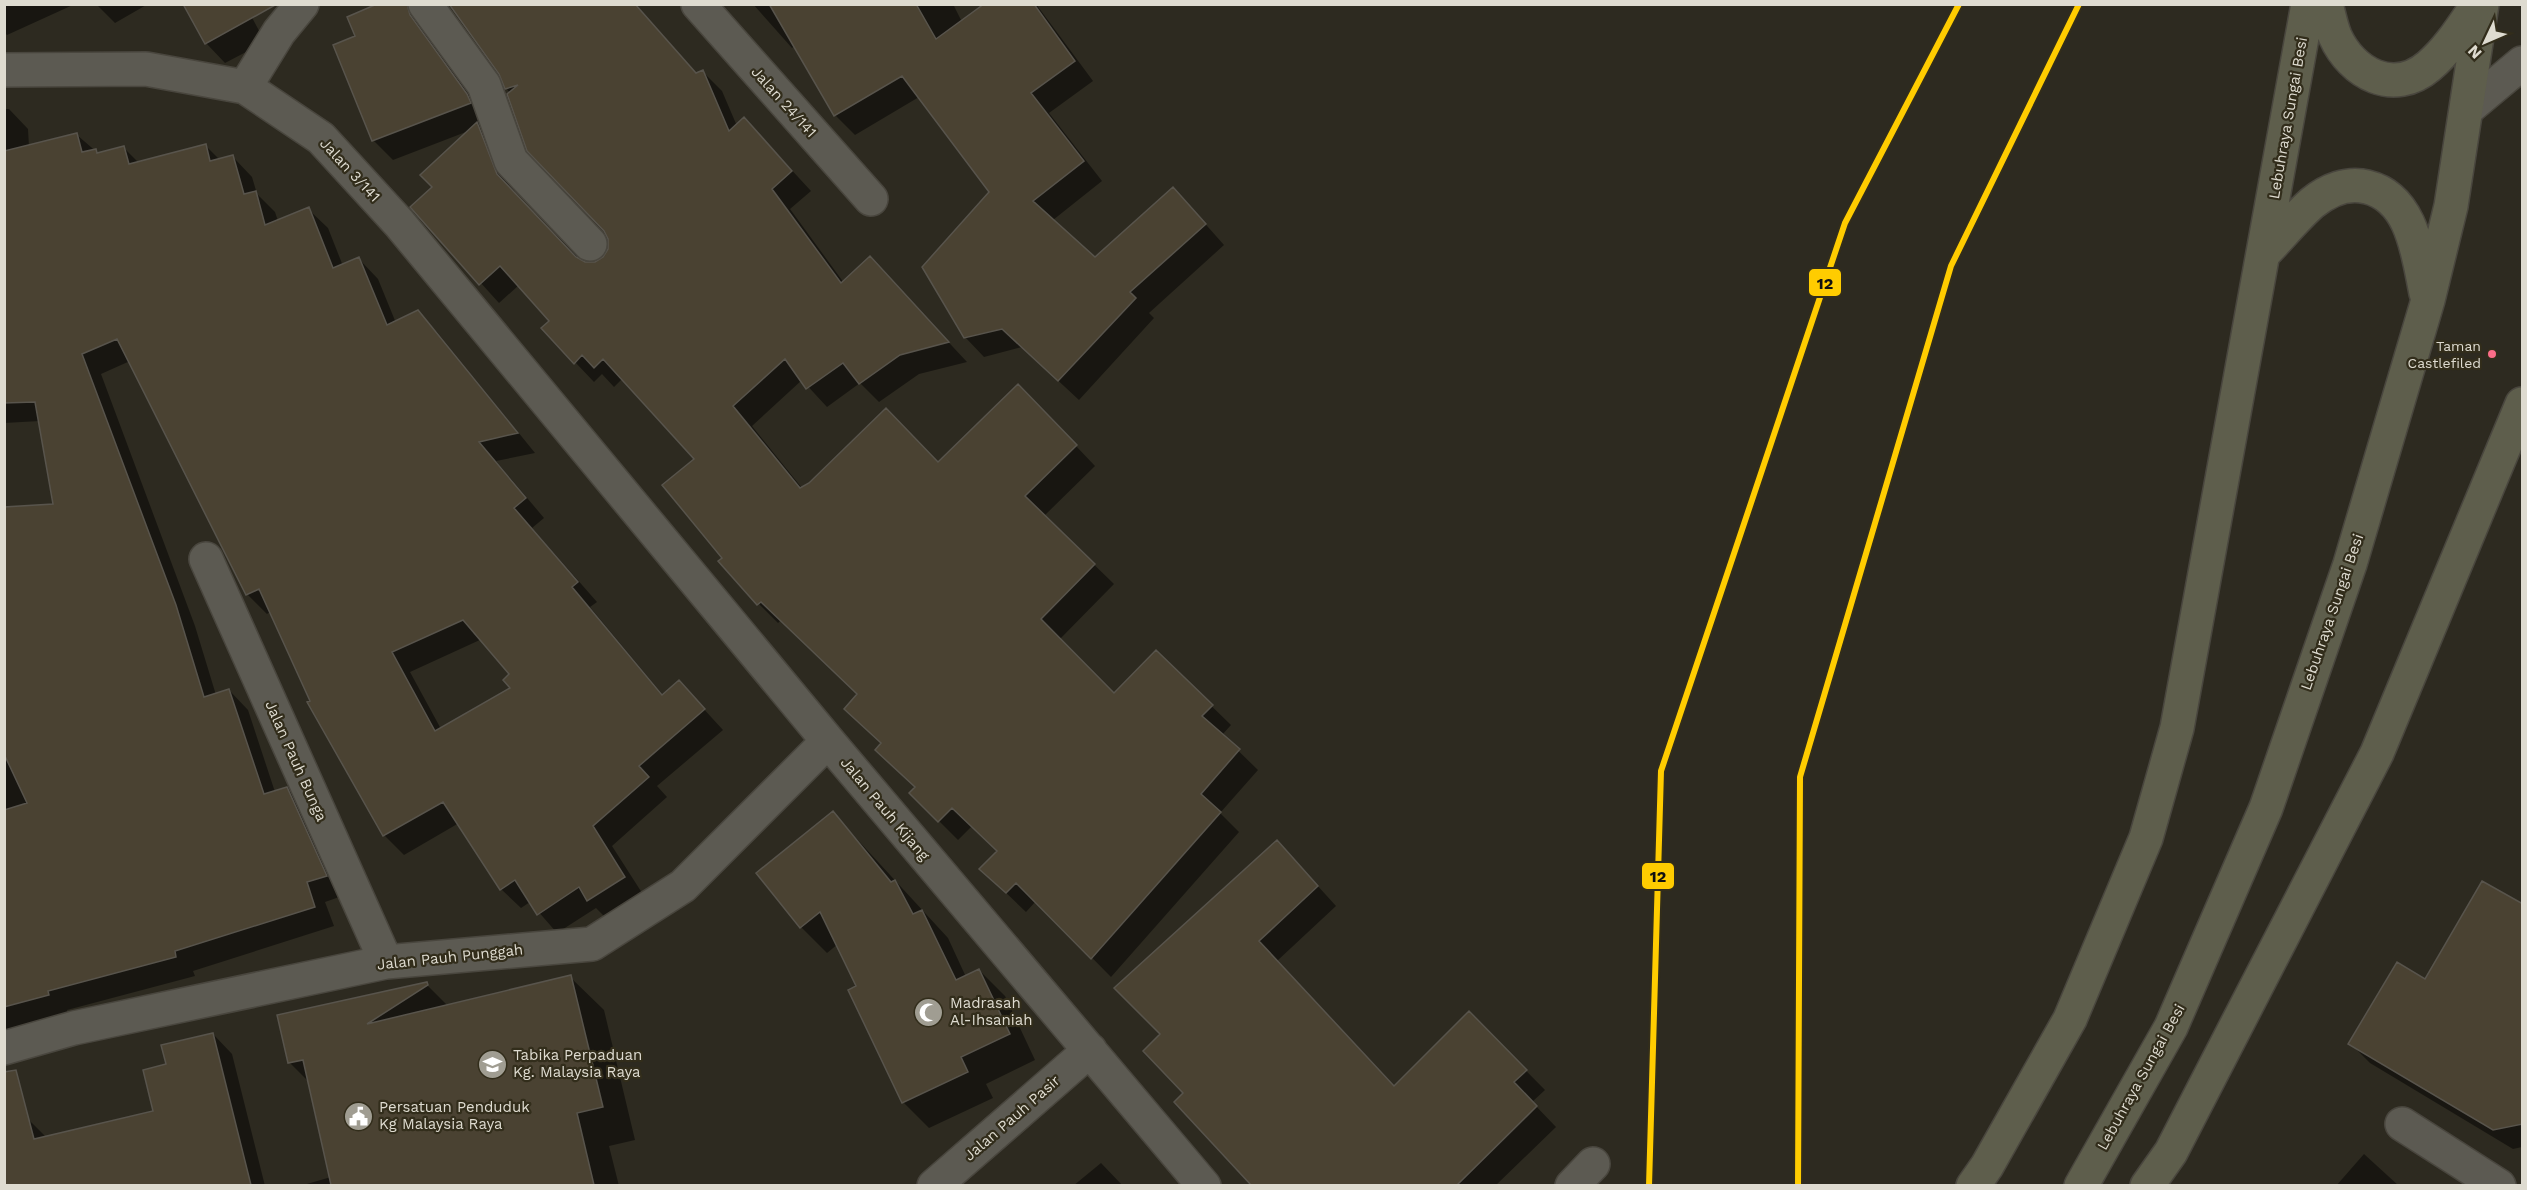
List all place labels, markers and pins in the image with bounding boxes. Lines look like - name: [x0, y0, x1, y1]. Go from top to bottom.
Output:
- place label: Taman Castlefiled: [2408, 338, 2481, 371]
- marker: Taman Castlefiled: [2486, 348, 2498, 360]
- place label: Madrasah Al-Ihsaniah: [950, 994, 1033, 1029]
- mosque icon: Madrasah Al-Ihsaniah: [913, 996, 945, 1028]
- place label: Tabika Perpaduan Kg. Malaysia Raya: [513, 1046, 642, 1081]
- school or university icon: Tabika Perpaduan Kg. Malaysia Raya: [476, 1048, 508, 1080]
- place label: Persatuan Penduduk Kg Malaysia Raya: [379, 1098, 530, 1133]
- public building icon: Persatuan Penduduk Kg Malaysia Raya: [342, 1100, 374, 1132]

